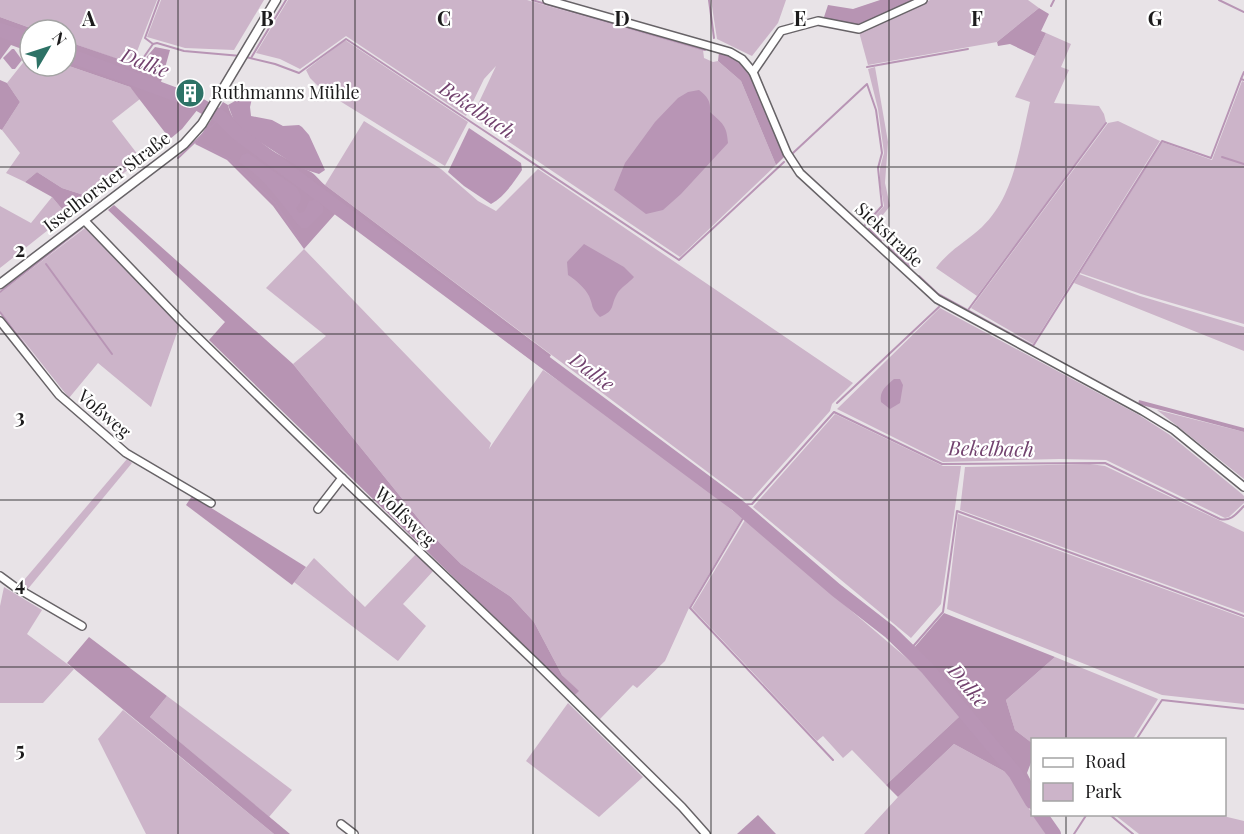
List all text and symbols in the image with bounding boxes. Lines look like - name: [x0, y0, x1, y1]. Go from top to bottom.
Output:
- text: A: [81, 4, 96, 31]
- text: B: [260, 4, 274, 31]
- text: C: [437, 4, 451, 31]
- text: D: [614, 4, 630, 31]
- text: E: [794, 4, 806, 31]
- text: F: [971, 4, 983, 31]
- text: G: [1148, 4, 1163, 31]
- north arrow: [18, 18, 78, 78]
- text: N: [48, 27, 72, 50]
- water label: Dalke: [117, 40, 174, 83]
- water label: Bekelbach: [434, 73, 521, 144]
- building icon: Ruthmanns Mühle: [174, 77, 206, 109]
- place label: Ruthmanns Mühle: [211, 80, 360, 104]
- street label: Isselhorster Straße: [38, 126, 175, 237]
- street label: Siekstraße: [850, 197, 929, 272]
- text: 2: [15, 235, 25, 262]
- water label: Dalke: [564, 345, 621, 397]
- street label: Voßweg: [72, 383, 137, 443]
- text: 3: [15, 402, 25, 429]
- water label: Bekelbach: [947, 433, 1034, 462]
- street label: Wolfsweg: [369, 480, 442, 552]
- text: 4: [15, 569, 25, 596]
- water label: Dalke: [942, 657, 996, 713]
- text: 5: [15, 735, 25, 762]
- legend: [1031, 738, 1226, 816]
- text: Road: [1085, 749, 1126, 773]
- text: Park: [1085, 779, 1122, 803]

